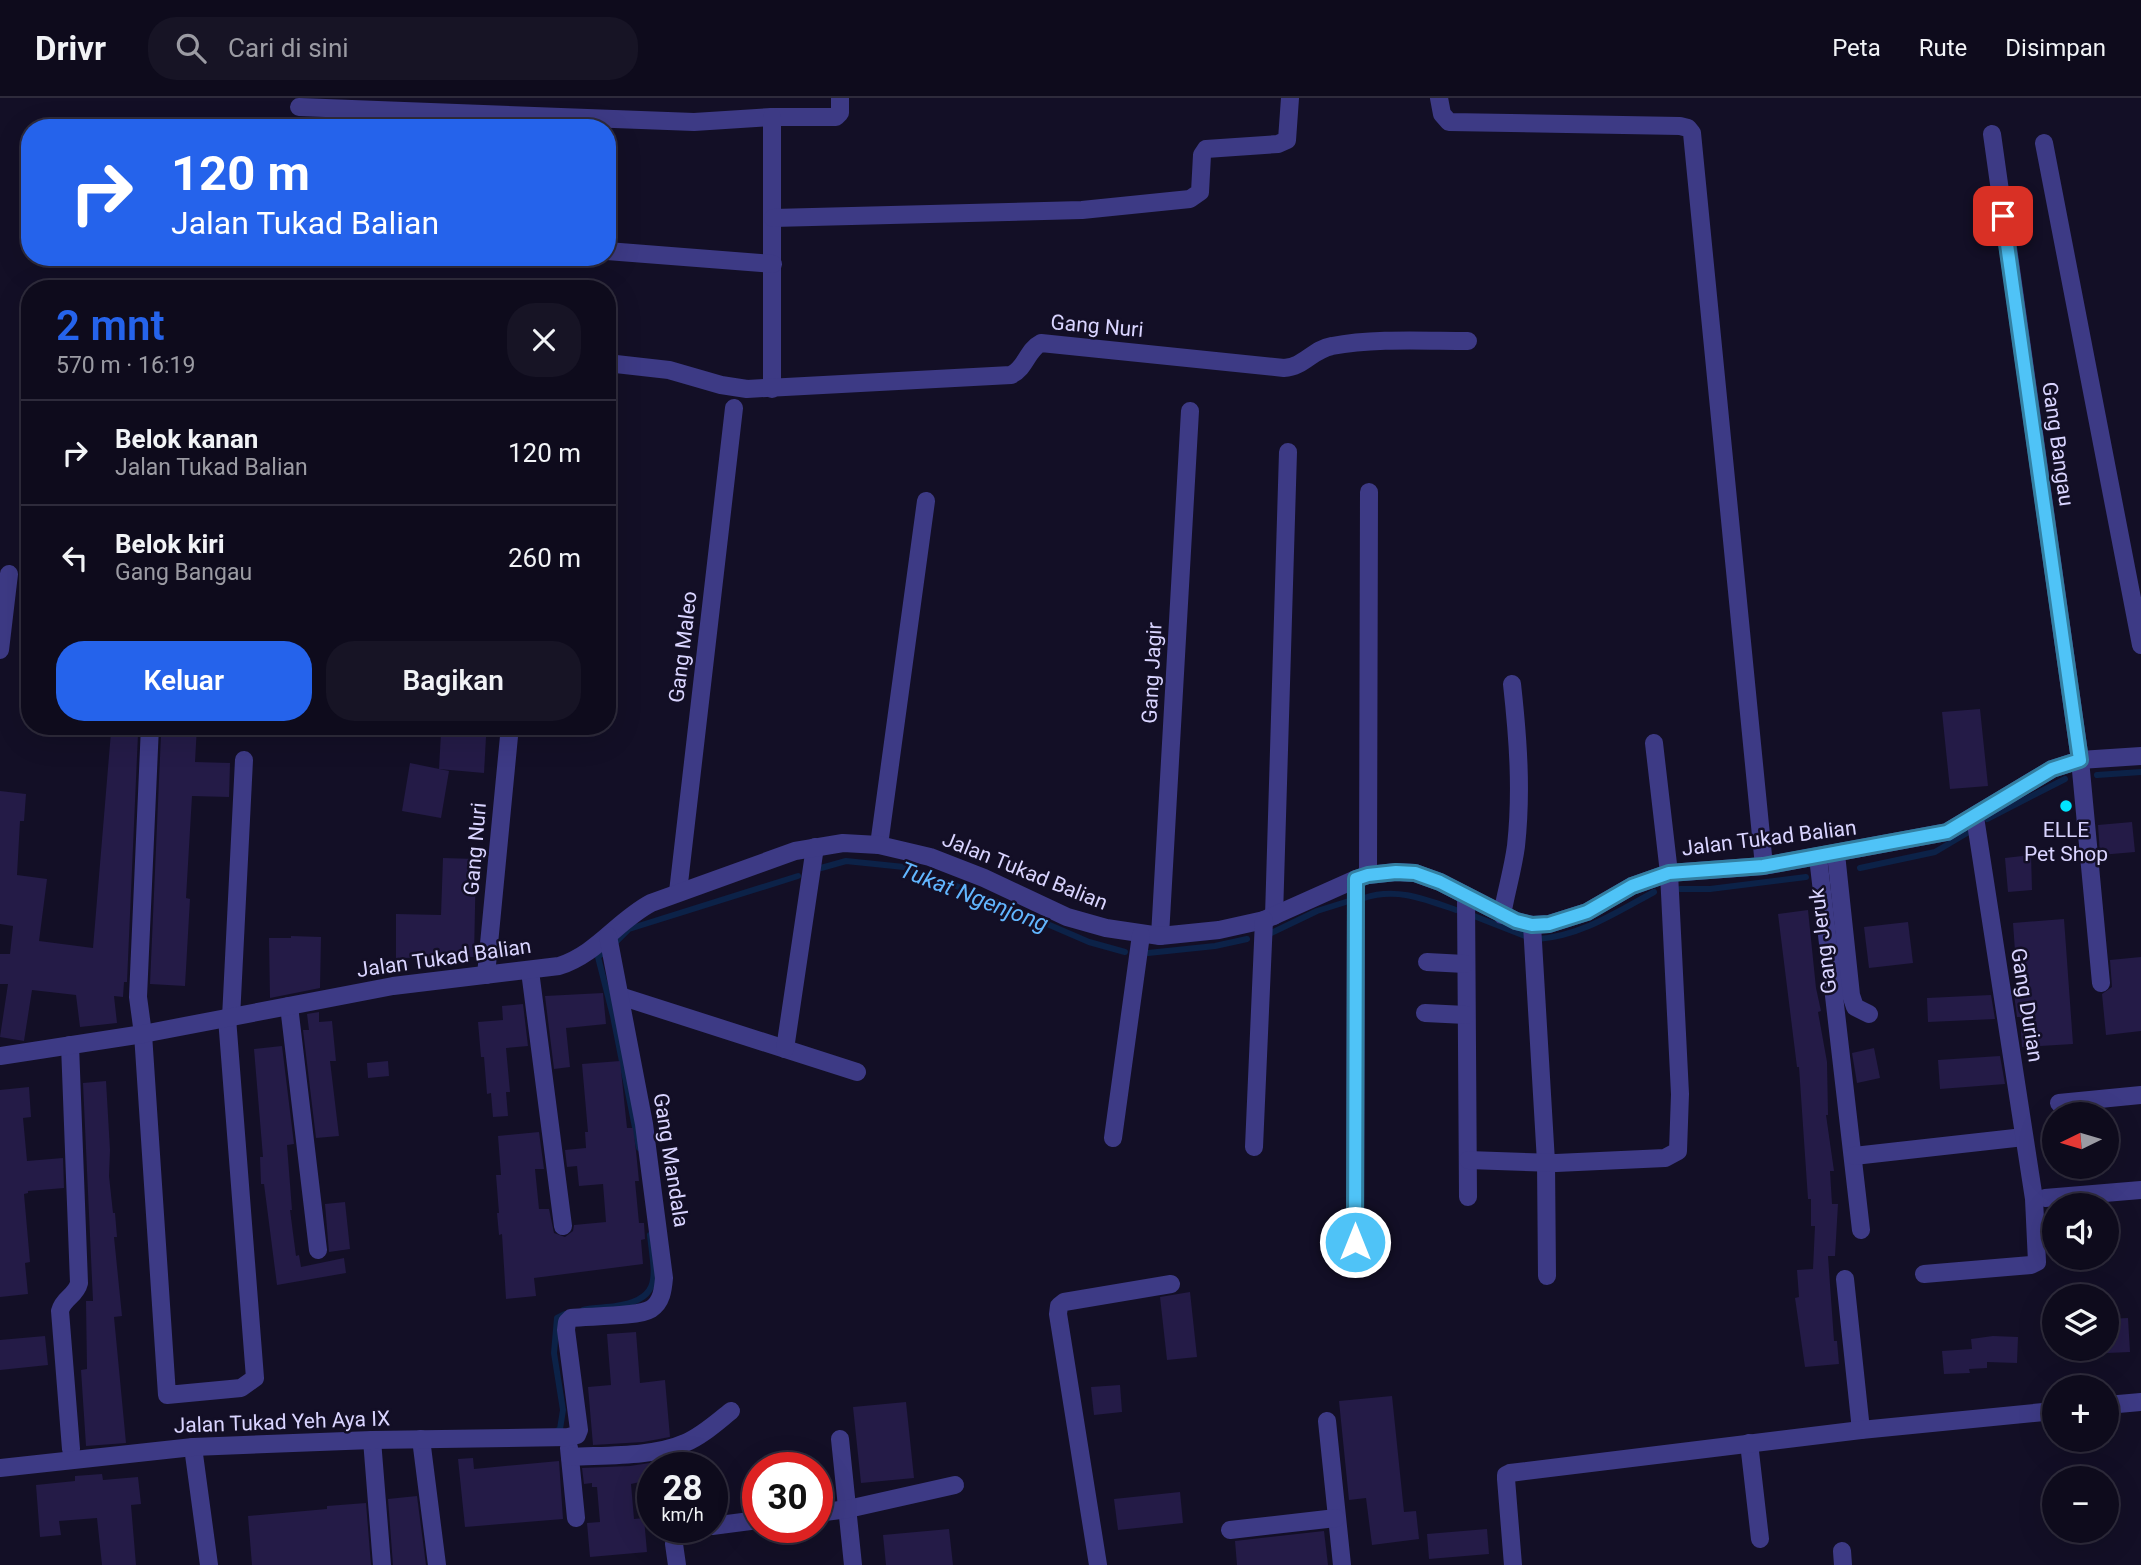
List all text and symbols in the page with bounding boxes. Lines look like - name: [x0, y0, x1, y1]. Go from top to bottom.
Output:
- search box: [148, 17, 638, 80]
- text: Drivr: [35, 29, 106, 68]
- icon: search: [172, 29, 210, 67]
- text: Cari di sini: [228, 33, 349, 63]
- text: Peta: [1832, 34, 1881, 62]
- text: Rute: [1919, 34, 1967, 62]
- text: Disimpan: [2005, 34, 2106, 62]
- text: 120 m: [171, 145, 310, 202]
- icon: right: [56, 147, 147, 238]
- pin: [1973, 186, 2033, 246]
- icon: arrive: [1984, 197, 2022, 235]
- text: Jalan Tukad Balian: [171, 204, 439, 242]
- text: 2 mnt: [56, 301, 165, 350]
- button: close: [507, 303, 581, 377]
- street label: Gang Nuri: [1050, 310, 1144, 342]
- text: 570 m · 16:19: [56, 352, 195, 379]
- street label: Gang Bangau: [2037, 380, 2079, 508]
- text: Belok kanan: [115, 424, 258, 454]
- icon: right: [56, 434, 94, 472]
- text: 120 m: [508, 438, 581, 468]
- text: Jalan Tukad Balian: [115, 454, 308, 481]
- text: Belok kiri: [115, 529, 225, 559]
- icon: left: [56, 539, 94, 577]
- text: 260 m: [508, 543, 581, 573]
- text: Gang Bangau: [115, 559, 252, 586]
- street label: Gang Maleo: [664, 590, 702, 704]
- street label: Gang Jagir: [1137, 622, 1167, 724]
- button: Keluar: [56, 641, 312, 721]
- button: Bagikan: [326, 641, 581, 721]
- marker: ELLE Pet Shop: [2058, 798, 2074, 814]
- street label: Gang Nuri: [459, 802, 491, 896]
- street label: Jalan Tukad Balian: [1680, 815, 1858, 861]
- place label: ELLE Pet Shop: [2024, 818, 2108, 866]
- street label: Jalan Tukad Balian: [939, 827, 1111, 915]
- water label: Tukat Ngenjong: [896, 856, 1052, 938]
- street label: Gang Jeruk: [1805, 886, 1841, 995]
- street label: Jalan Tukad Balian: [355, 934, 533, 982]
- street label: Gang Durian: [2006, 946, 2048, 1064]
- street label: Gang Mandala: [649, 1091, 693, 1229]
- north arrow: [2042, 1102, 2119, 1180]
- map controls: [2042, 1102, 2119, 1543]
- button: sound: [2042, 1193, 2119, 1270]
- position arrow: [1318, 1205, 1392, 1279]
- button: layers: [2042, 1284, 2119, 1361]
- button: +: [2042, 1375, 2119, 1452]
- street label: Jalan Tukad Yeh Aya IX: [173, 1406, 391, 1438]
- speed limit sign: 30: [742, 1452, 833, 1543]
- button: −: [2042, 1466, 2119, 1543]
- text: 28: [662, 1468, 703, 1509]
- text: km/h: [661, 1504, 704, 1525]

